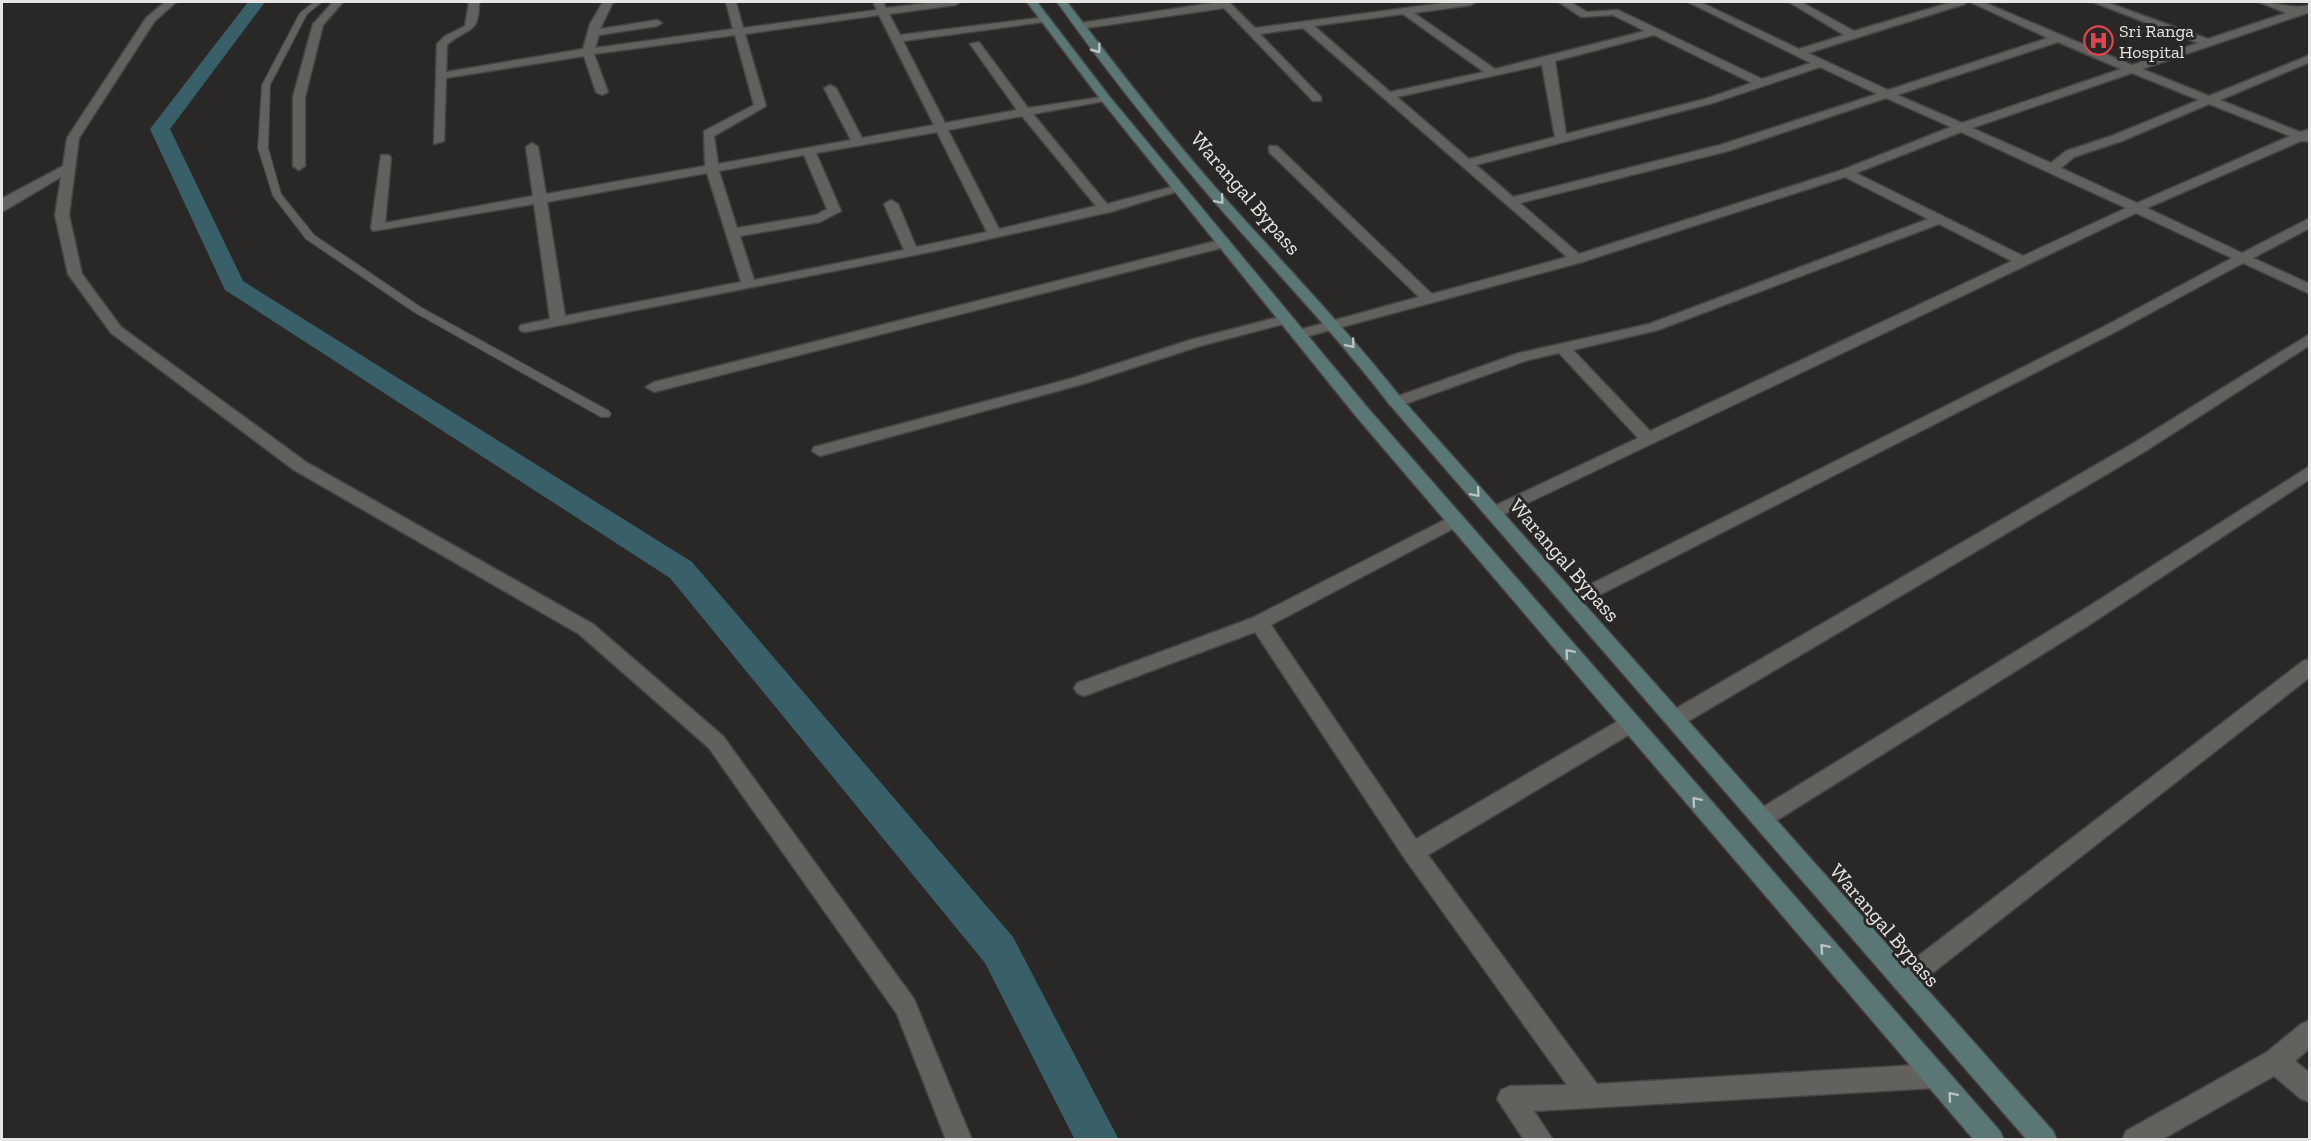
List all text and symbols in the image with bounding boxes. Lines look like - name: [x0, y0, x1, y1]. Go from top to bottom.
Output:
- place label: Sri Ranga Hospital: [2119, 20, 2194, 63]
- hospital icon: Sri Ranga Hospital: [2082, 25, 2114, 57]
- one-way arrow: [1089, 42, 1100, 53]
- street label: Warangal Bypass: [1186, 126, 1306, 260]
- one-way arrow: [1213, 193, 1224, 204]
- one-way arrow: [1343, 337, 1354, 348]
- one-way arrow: [1469, 487, 1480, 497]
- street label: Warangal Bypass: [1505, 493, 1625, 627]
- one-way arrow: [1565, 649, 1576, 660]
- one-way arrow: [1692, 797, 1703, 808]
- street label: Warangal Bypass: [1825, 858, 1945, 992]
- one-way arrow: [1820, 944, 1831, 955]
- one-way arrow: [1948, 1092, 1959, 1102]

